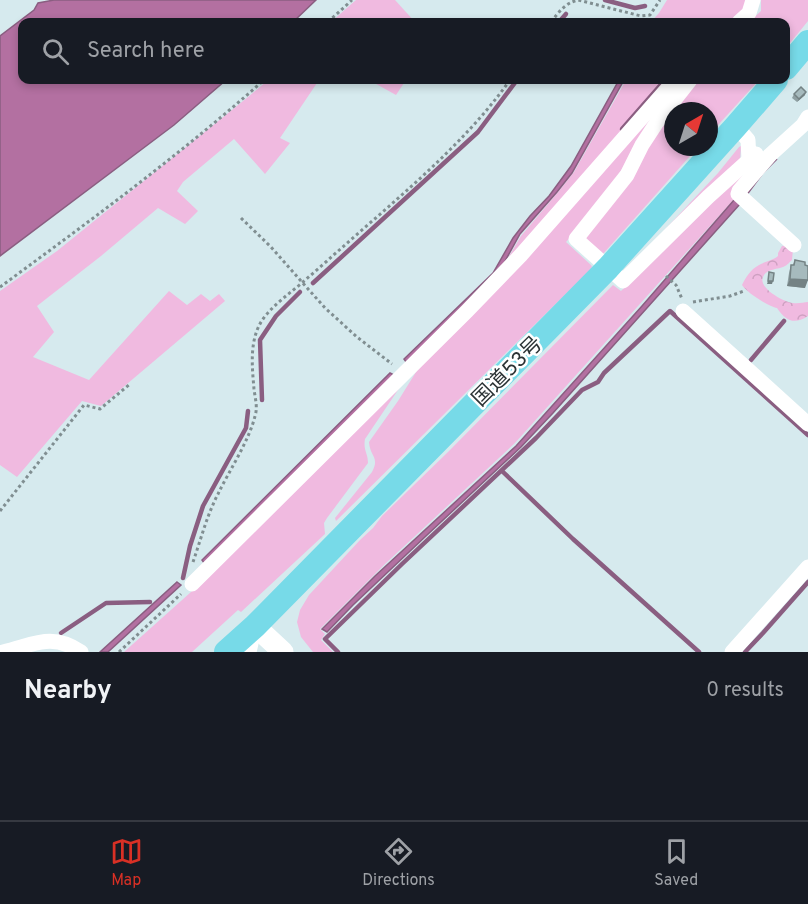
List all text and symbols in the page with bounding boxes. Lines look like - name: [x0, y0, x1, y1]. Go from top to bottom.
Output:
- search box: [18, 18, 790, 84]
- icon: search: [39, 35, 72, 68]
- text: Search here: [87, 38, 205, 65]
- north arrow: [664, 102, 718, 156]
- street label: 国道53号: [467, 331, 549, 413]
- text: Nearby: [24, 675, 112, 708]
- text: 0 results: [706, 678, 784, 704]
- tab: Map: [110, 835, 143, 891]
- tab: Directions: [362, 835, 435, 891]
- tab: Saved: [654, 835, 698, 891]

